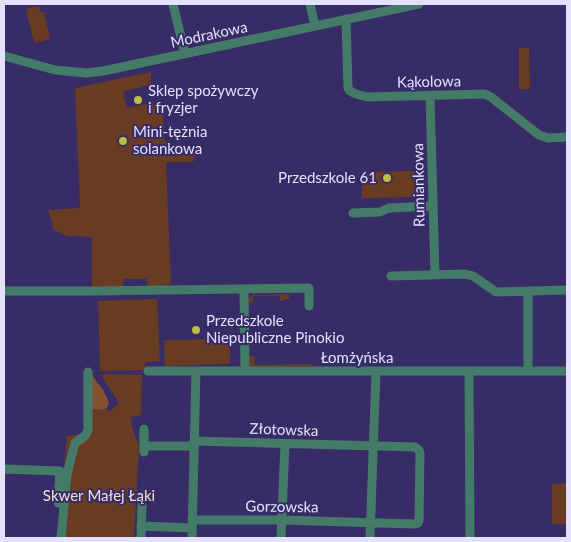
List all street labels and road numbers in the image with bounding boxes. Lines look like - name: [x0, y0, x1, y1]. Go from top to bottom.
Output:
- street label: Modrakowa: [169, 18, 249, 52]
- street label: Kąkolowa: [397, 72, 461, 92]
- street label: Rumiankowa: [409, 143, 429, 227]
- street label: Łomżyńska: [321, 349, 393, 367]
- street label: Złotowska: [249, 420, 319, 440]
- street label: Gorzowska: [245, 497, 319, 517]

